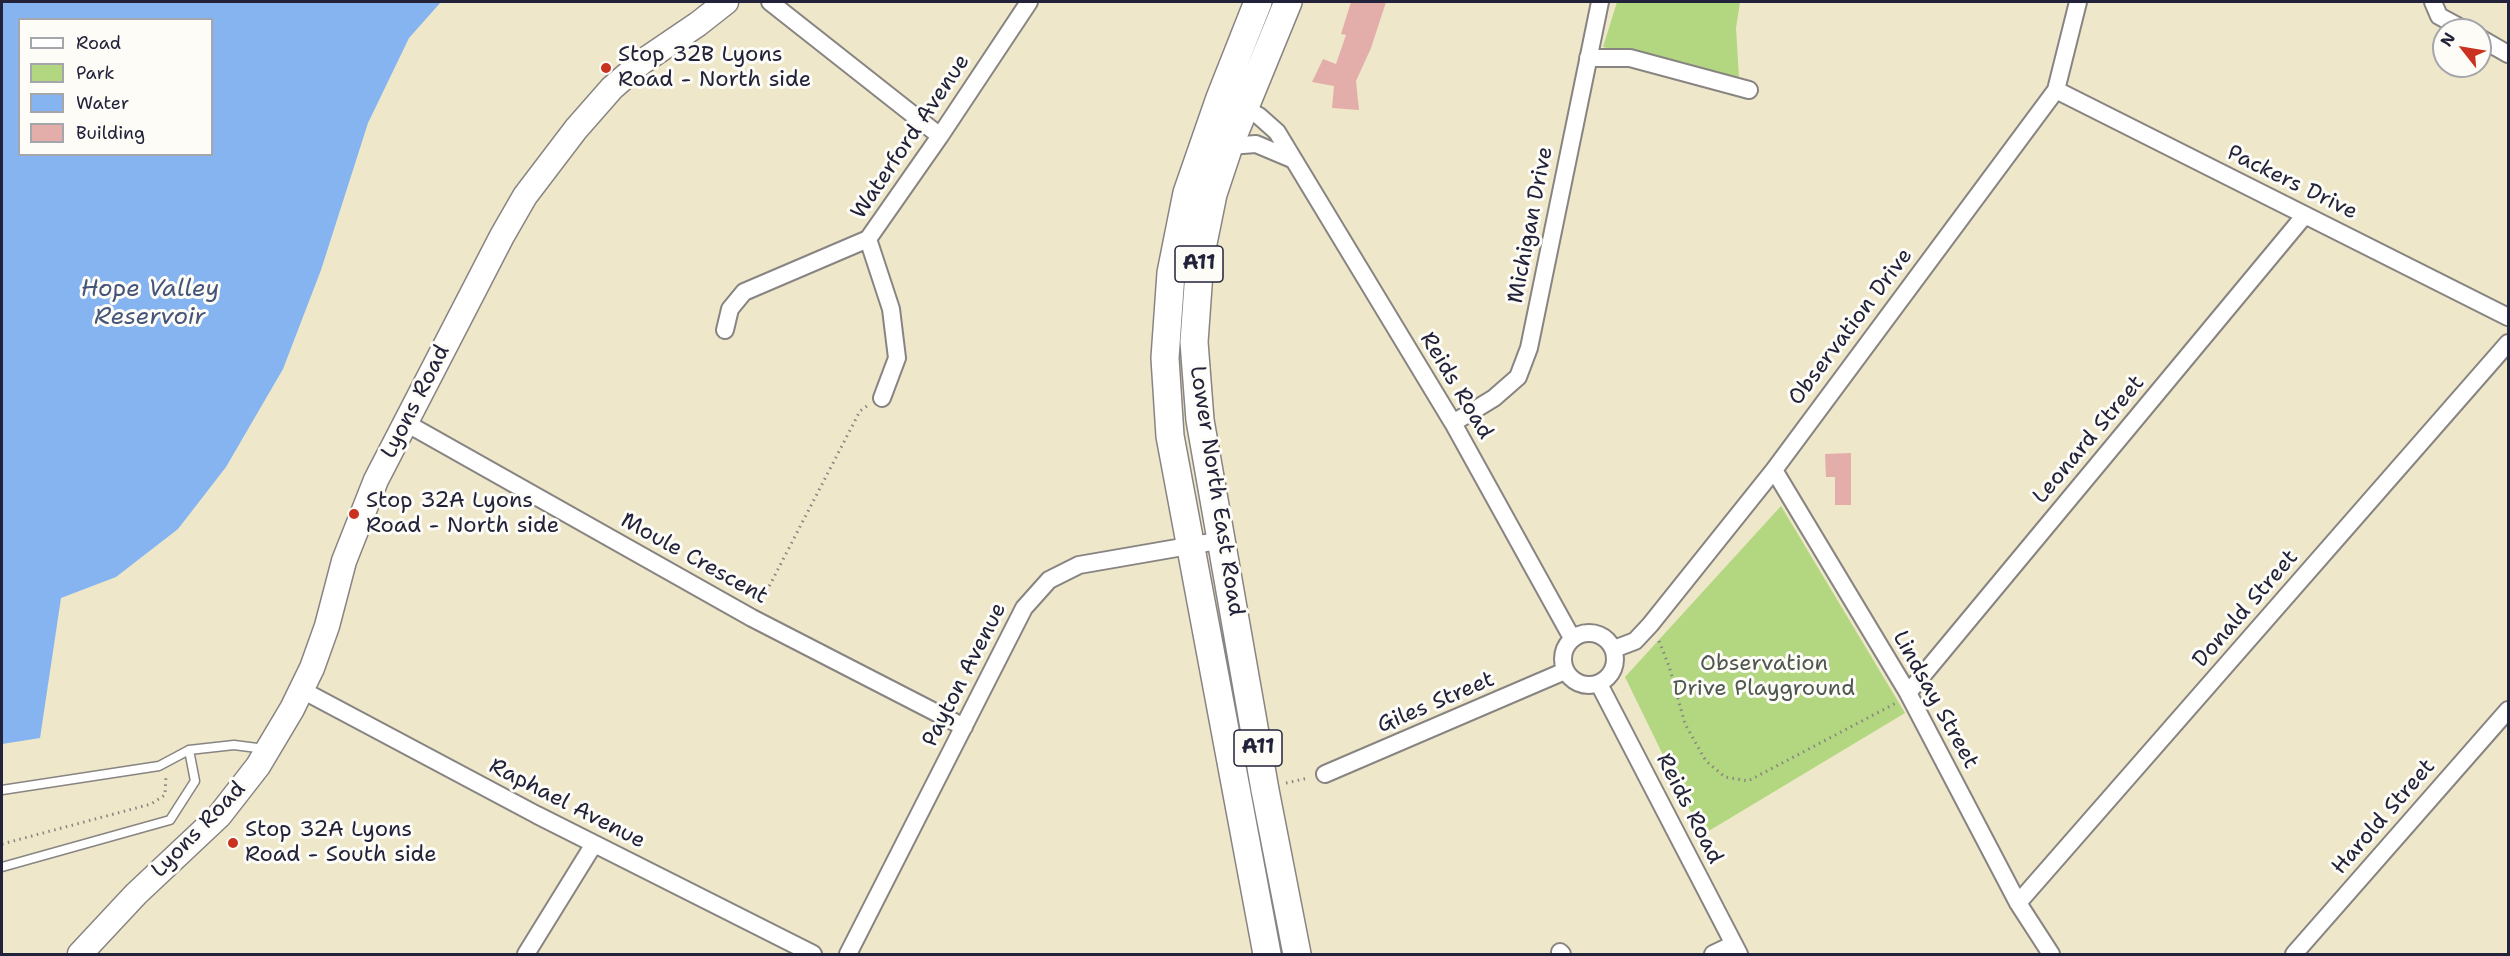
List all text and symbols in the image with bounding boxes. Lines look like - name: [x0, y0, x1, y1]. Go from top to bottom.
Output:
- legend: [18, 18, 213, 156]
- north arrow: [2432, 18, 2492, 78]
- text: N: [2436, 29, 2460, 50]
- text: Road: [76, 31, 121, 55]
- place label: Stop 32B Lyons Road - North side: [618, 42, 811, 94]
- street label: Waterford Avenue: [846, 49, 976, 225]
- text: Park: [76, 61, 115, 85]
- marker: Stop 32B Lyons Road - North side: [599, 61, 613, 75]
- text: Water: [76, 91, 129, 115]
- text: Building: [76, 121, 145, 145]
- street label: Packers Drive: [2223, 140, 2361, 226]
- street label: Michigan Drive: [1503, 144, 1559, 306]
- street label: Observation Drive: [1783, 243, 1919, 411]
- road number: A11: [1175, 246, 1223, 282]
- water label: Hope Valley Reservoir: [81, 276, 219, 332]
- street label: Reids Road: [1414, 328, 1498, 444]
- street label: Lyons Road: [376, 341, 456, 463]
- street label: Lower North East Road: [1183, 364, 1249, 618]
- street label: Leonard Street: [2028, 370, 2150, 510]
- place label: Stop 32A Lyons Road - North side: [366, 488, 559, 540]
- marker: Stop 32A Lyons Road - North side: [347, 507, 361, 521]
- street label: Moule Crescent: [616, 508, 772, 610]
- street label: Donald Street: [2188, 545, 2304, 673]
- street label: Payton Avenue: [917, 599, 1013, 751]
- street label: Lindsay Street: [1886, 627, 1984, 773]
- park label: Observation Drive Playground: [1673, 651, 1855, 702]
- street label: Giles Street: [1374, 667, 1498, 739]
- road number: A11: [1234, 730, 1282, 766]
- street label: Reids Road: [1650, 749, 1728, 869]
- street label: Raphael Avenue: [484, 753, 650, 855]
- street label: Harold Street: [2327, 754, 2441, 880]
- street label: Lyons Road: [146, 776, 252, 884]
- place label: Stop 32A Lyons Road - South side: [245, 817, 437, 868]
- marker: Stop 32A Lyons Road - South side: [226, 836, 240, 850]

